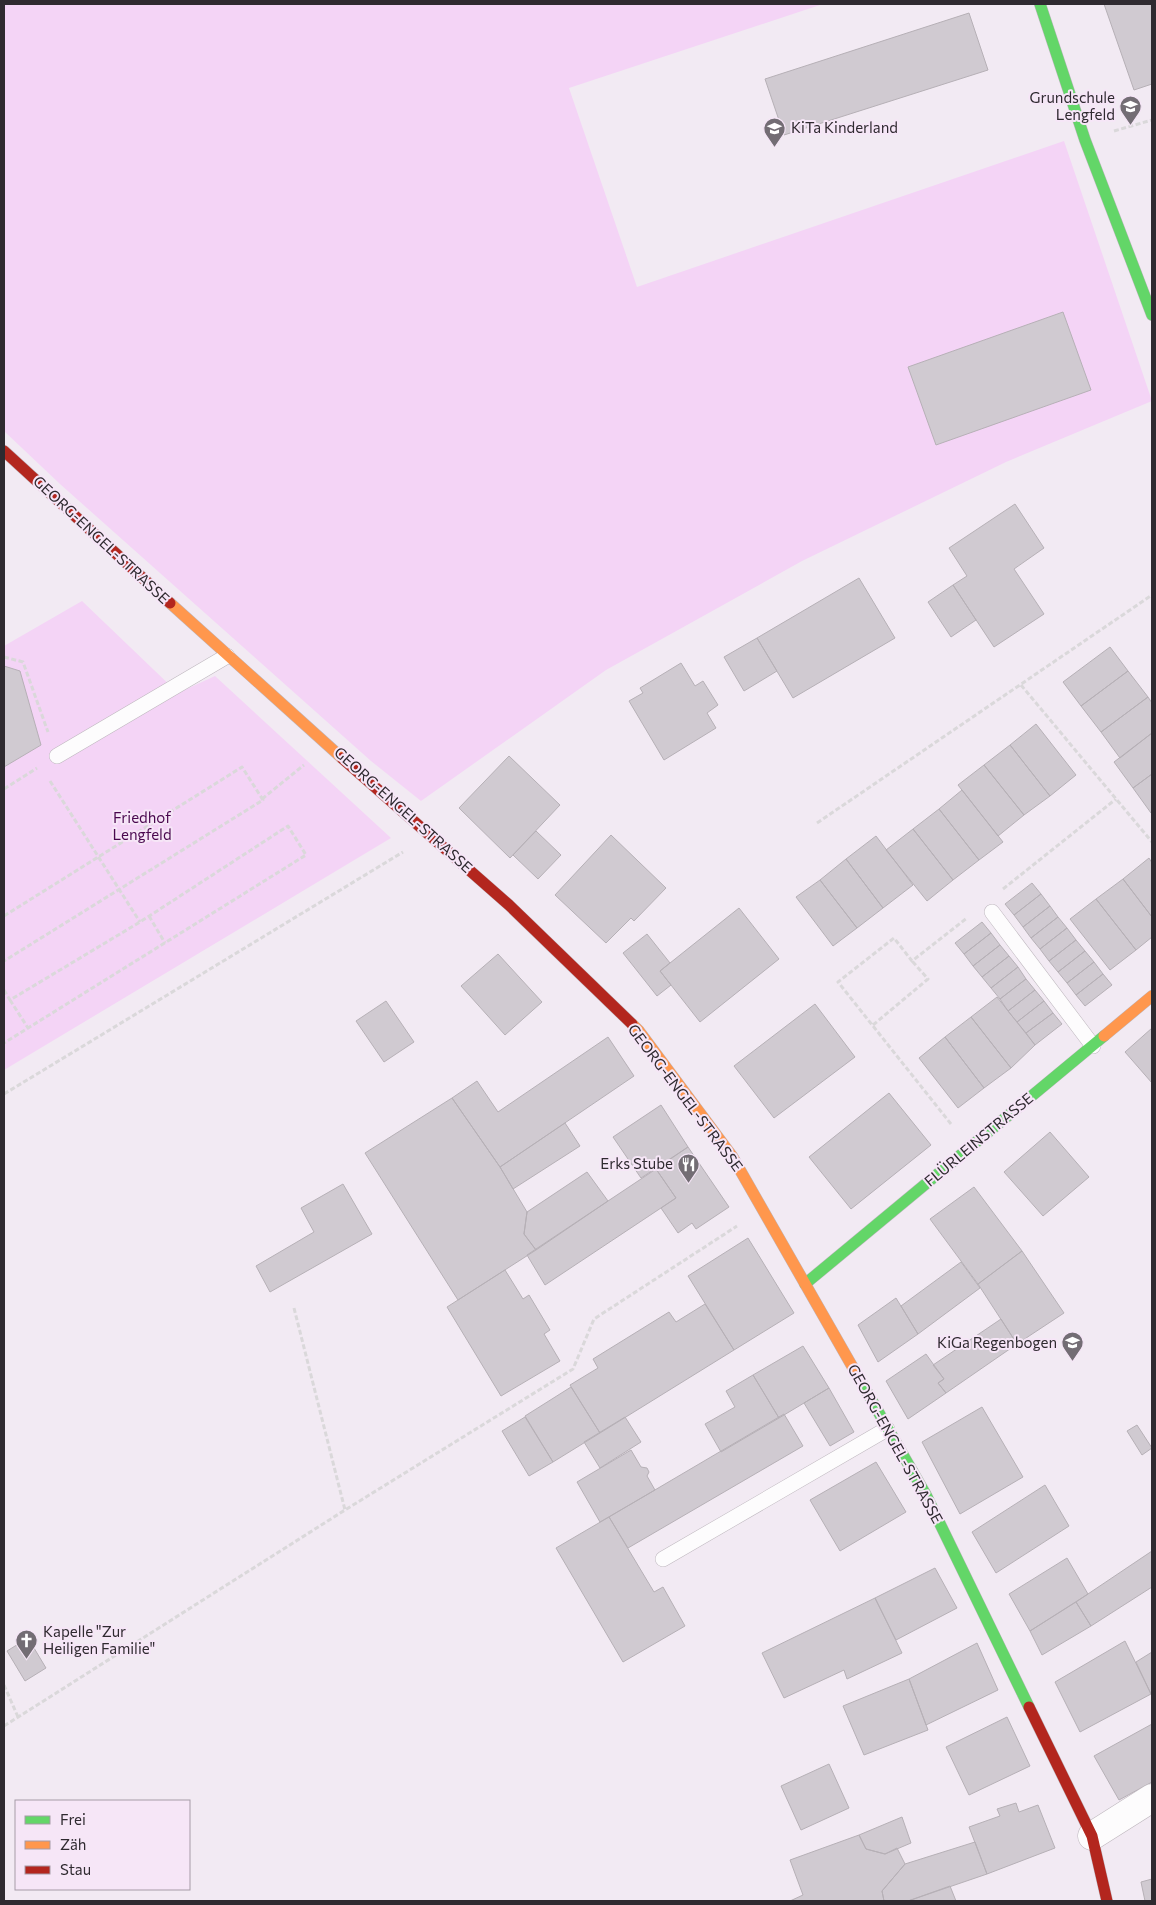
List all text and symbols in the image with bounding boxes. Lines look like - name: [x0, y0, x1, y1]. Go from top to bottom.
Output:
- place label: Grundschule Lengfeld: [1029, 88, 1115, 123]
- school or university icon: Grundschule Lengfeld: [1119, 95, 1143, 126]
- school or university icon: KiTa Kinderland: [763, 116, 787, 147]
- place label: KiTa Kinderland: [791, 118, 898, 136]
- street label: GEORG-ENGEL-STRASSE: [30, 471, 174, 607]
- street label: GEORG-ENGEL-STRASSE: [331, 743, 476, 876]
- park label: Friedhof Lengfeld: [112, 808, 172, 843]
- street label: GEORG-ENGEL-STRASSE: [625, 1020, 747, 1175]
- street label: FLÜRLEINSTRASSE: [920, 1089, 1036, 1190]
- restaurant icon: Erks Stube: [677, 1152, 701, 1183]
- place label: Erks Stube: [600, 1154, 673, 1172]
- school or university icon: KiGa Regenbogen: [1061, 1331, 1085, 1362]
- place label: KiGa Regenbogen: [937, 1333, 1057, 1351]
- street label: GEORG-ENGEL-STRASSE: [844, 1361, 947, 1526]
- place label: Kapelle "Zur Heiligen Familie": [43, 1622, 155, 1657]
- church icon: Kapelle "Zur Heiligen Familie": [15, 1629, 39, 1660]
- legend: [15, 1800, 190, 1890]
- text: Frei: [60, 1810, 86, 1828]
- text: Zäh: [60, 1835, 86, 1853]
- text: Stau: [60, 1860, 91, 1878]

